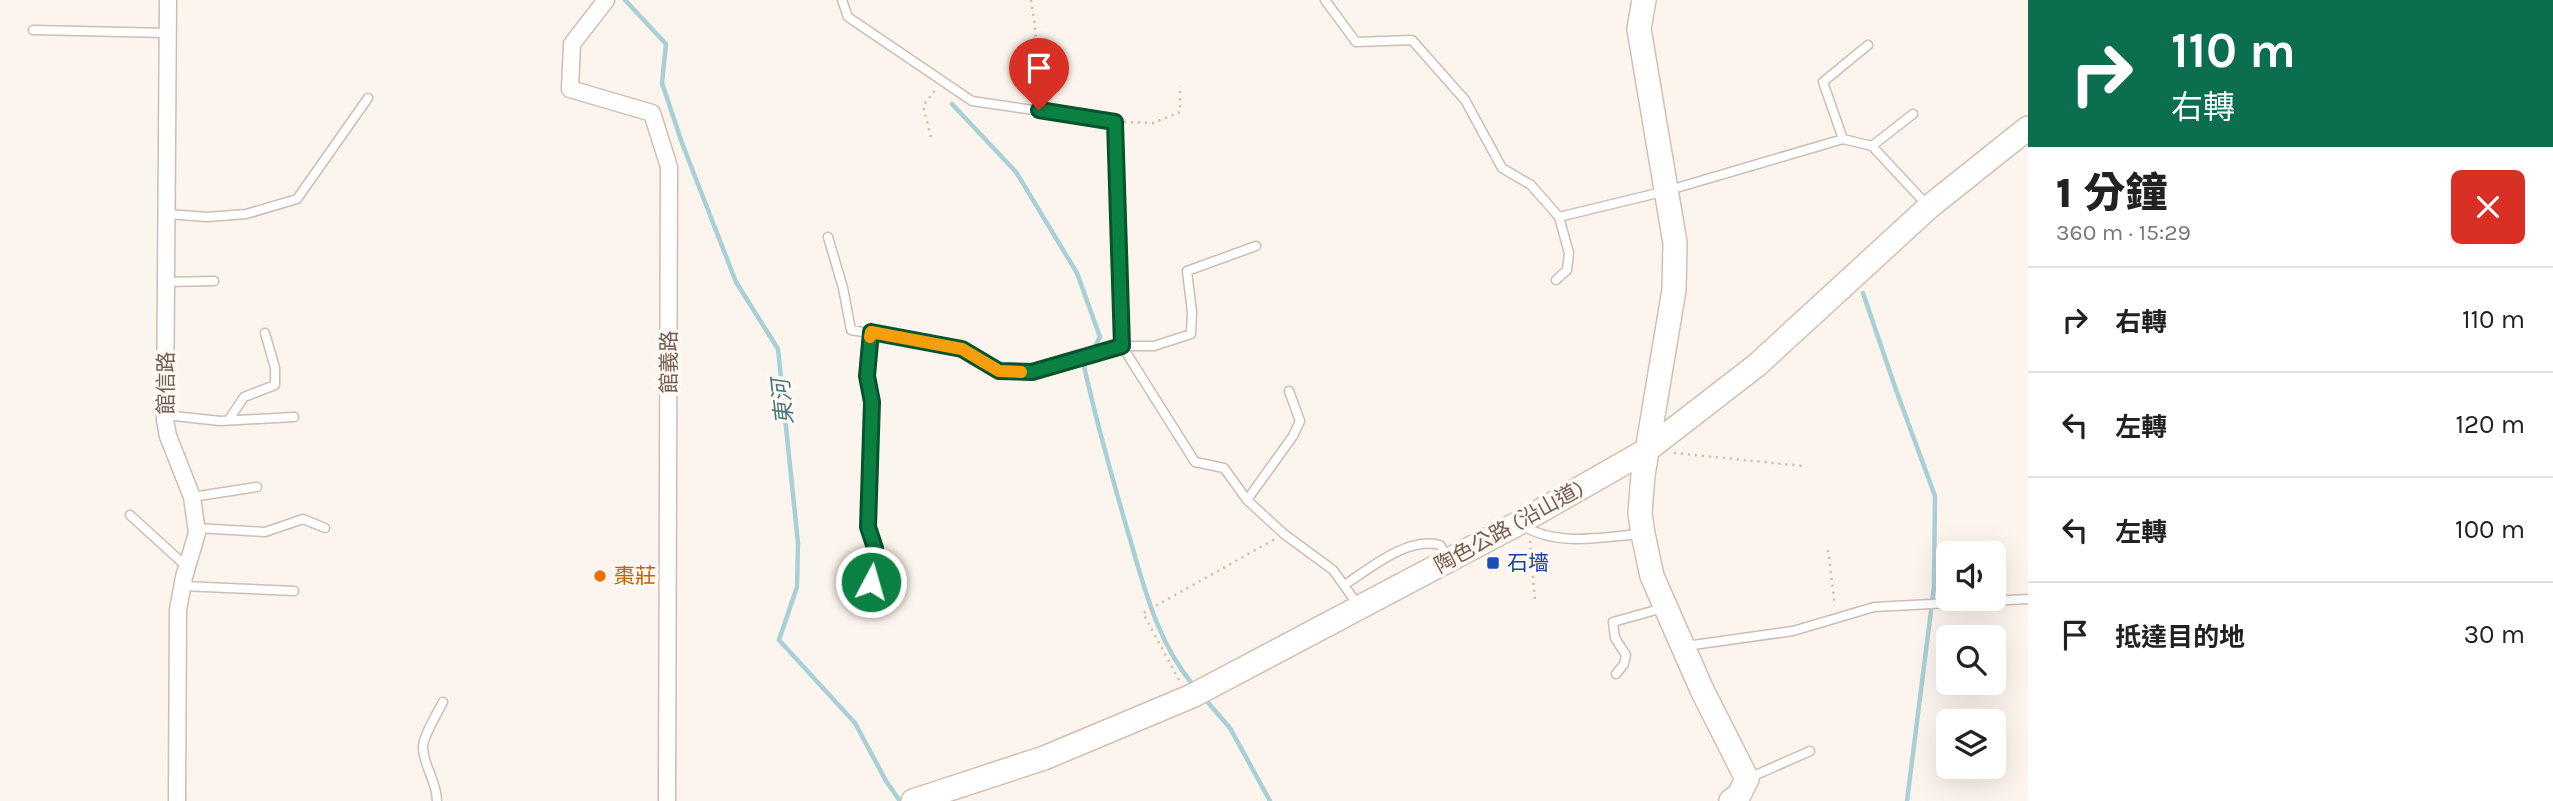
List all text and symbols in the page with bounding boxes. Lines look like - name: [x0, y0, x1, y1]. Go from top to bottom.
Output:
- text: 110 m: [2171, 22, 2296, 79]
- icon: right: [2056, 28, 2147, 119]
- pin: [1009, 38, 1069, 110]
- icon: arrive: [1020, 49, 1058, 87]
- text: 右轉: [2171, 89, 2235, 126]
- text: 1 分鐘: [2056, 168, 2167, 218]
- button: close: [2451, 170, 2525, 244]
- text: 360 m · 15:29: [2056, 219, 2191, 246]
- icon: right: [2056, 301, 2094, 339]
- text: 110 m: [2462, 304, 2525, 335]
- text: 右轉: [2115, 307, 2167, 338]
- street label: 館義路: [657, 331, 681, 394]
- street label: 館信路: [154, 352, 178, 415]
- water label: 東河: [767, 374, 799, 426]
- icon: left: [2056, 406, 2094, 444]
- text: 120 m: [2455, 409, 2525, 440]
- text: 左轉: [2115, 412, 2167, 443]
- street label: 陶色公路 (沿山道): [1430, 476, 1588, 578]
- icon: left: [2056, 511, 2094, 549]
- text: 100 m: [2455, 514, 2525, 545]
- text: 左轉: [2115, 517, 2167, 548]
- map controls: [1936, 541, 2006, 779]
- button: sound: [1936, 541, 2006, 611]
- position arrow: [834, 545, 908, 619]
- place label: 石墻: [1507, 551, 1549, 575]
- marker: 石墻: [1485, 555, 1501, 571]
- place label: 棗莊: [614, 564, 656, 588]
- marker: 棗莊: [592, 568, 608, 584]
- icon: arrive: [2056, 616, 2094, 654]
- text: 30 m: [2464, 619, 2525, 650]
- text: 抵達目的地: [2115, 622, 2245, 653]
- button: search: [1936, 625, 2006, 695]
- button: layers: [1936, 709, 2006, 779]

